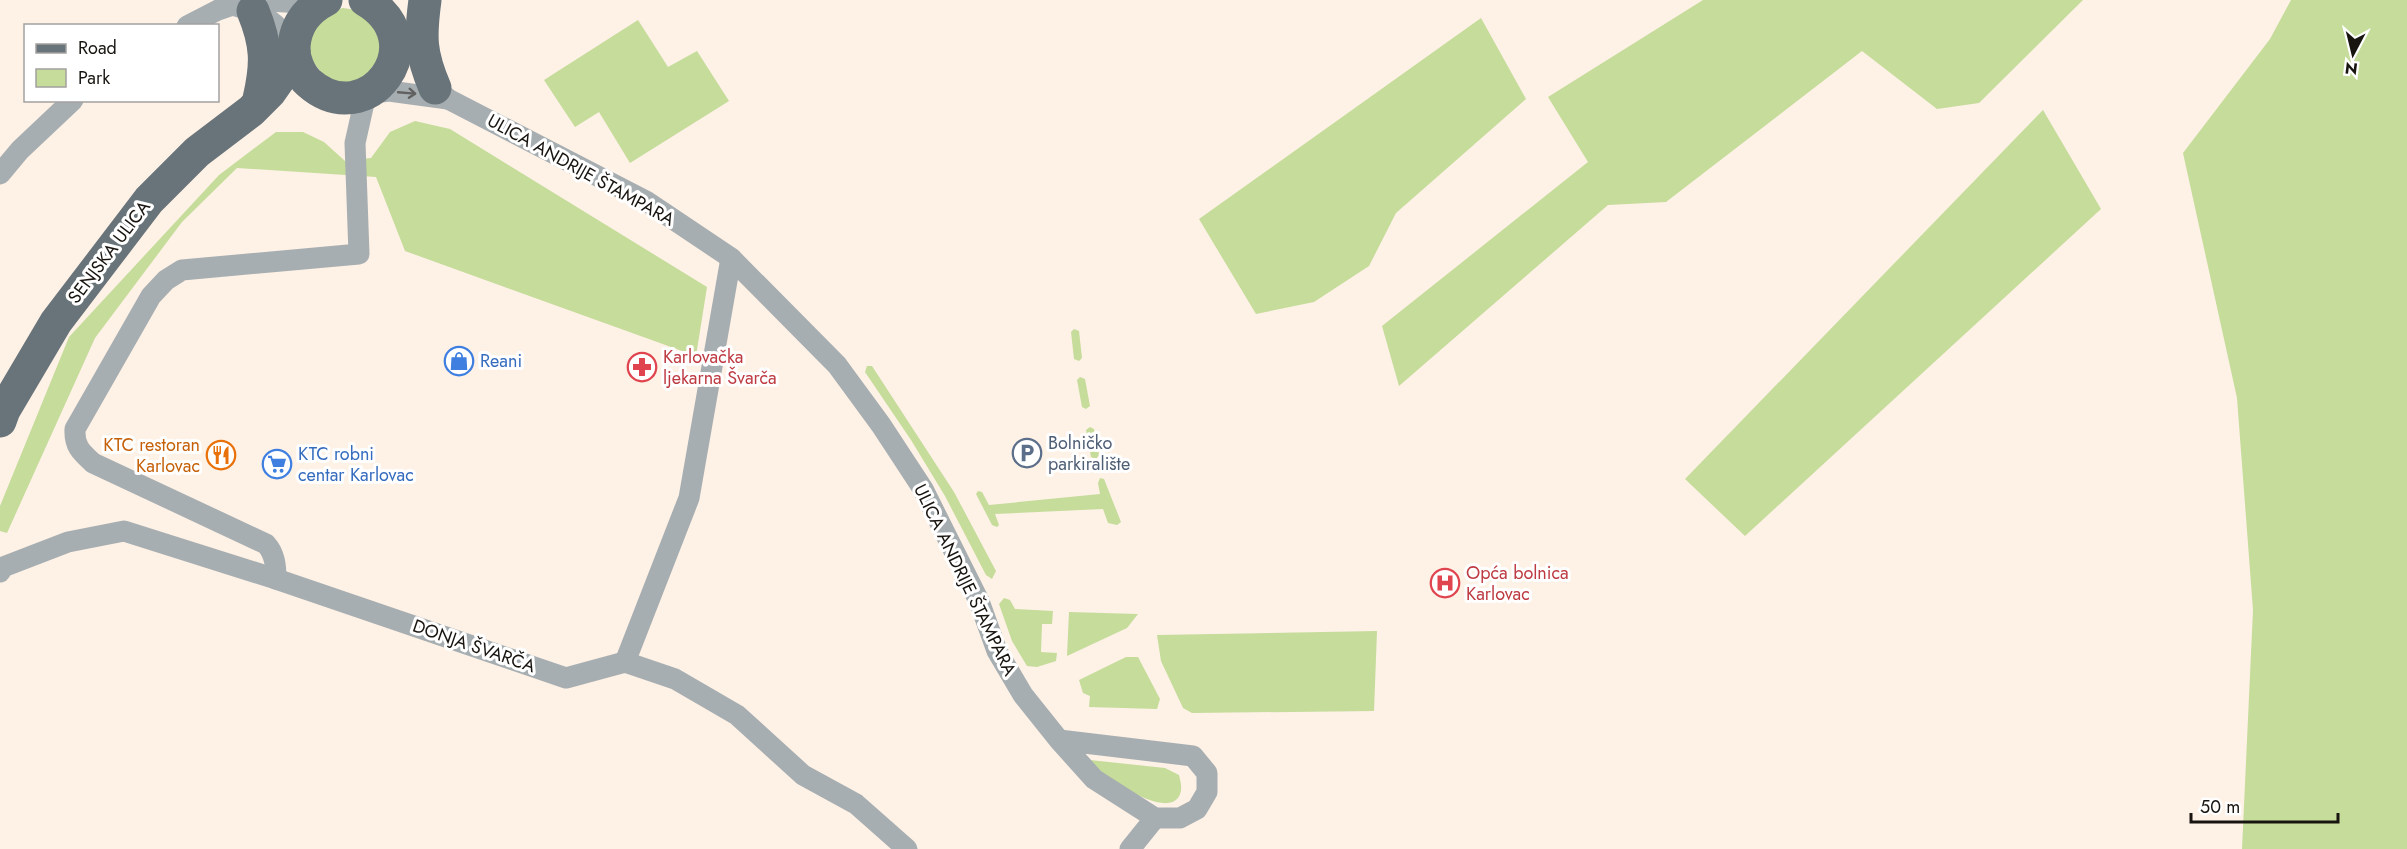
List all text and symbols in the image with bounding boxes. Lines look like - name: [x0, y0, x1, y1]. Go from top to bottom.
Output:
- legend: [24, 24, 219, 102]
- north arrow: [2323, 24, 2383, 84]
- text: Road: [78, 35, 117, 61]
- text: N: [2344, 56, 2359, 81]
- text: Park: [78, 65, 110, 91]
- one-way arrow: [397, 88, 417, 99]
- street label: ULICA ANDRIJE ŠTAMPARA: [483, 108, 680, 232]
- street label: SENJSKA ULICA: [62, 195, 156, 309]
- place label: Karlovačka ljekarna Švarča: [663, 344, 777, 391]
- shop icon: Reani: [443, 345, 475, 377]
- place label: Reani: [480, 348, 522, 374]
- pharmacy icon: Karlovačka ljekarna Švarča: [626, 351, 658, 383]
- place label: Bolničko parkiralište: [1048, 430, 1130, 477]
- place label: KTC restoran Karlovac: [103, 432, 200, 479]
- parking icon: Bolničko parkiralište: [1011, 437, 1043, 469]
- restaurant icon: KTC restoran Karlovac: [205, 439, 237, 471]
- place label: KTC robni centar Karlovac: [298, 441, 414, 488]
- supermarket icon: KTC robni centar Karlovac: [261, 448, 293, 480]
- street label: ULICA ANDRIJE ŠTAMPARA: [907, 480, 1023, 680]
- place label: Opća bolnica Karlovac: [1466, 560, 1569, 607]
- hospital icon: Opća bolnica Karlovac: [1429, 567, 1461, 599]
- street label: DONJA ŠVARČA: [409, 613, 539, 679]
- scale bar: [2191, 786, 2338, 824]
- text: 50 m: [2200, 794, 2240, 820]

